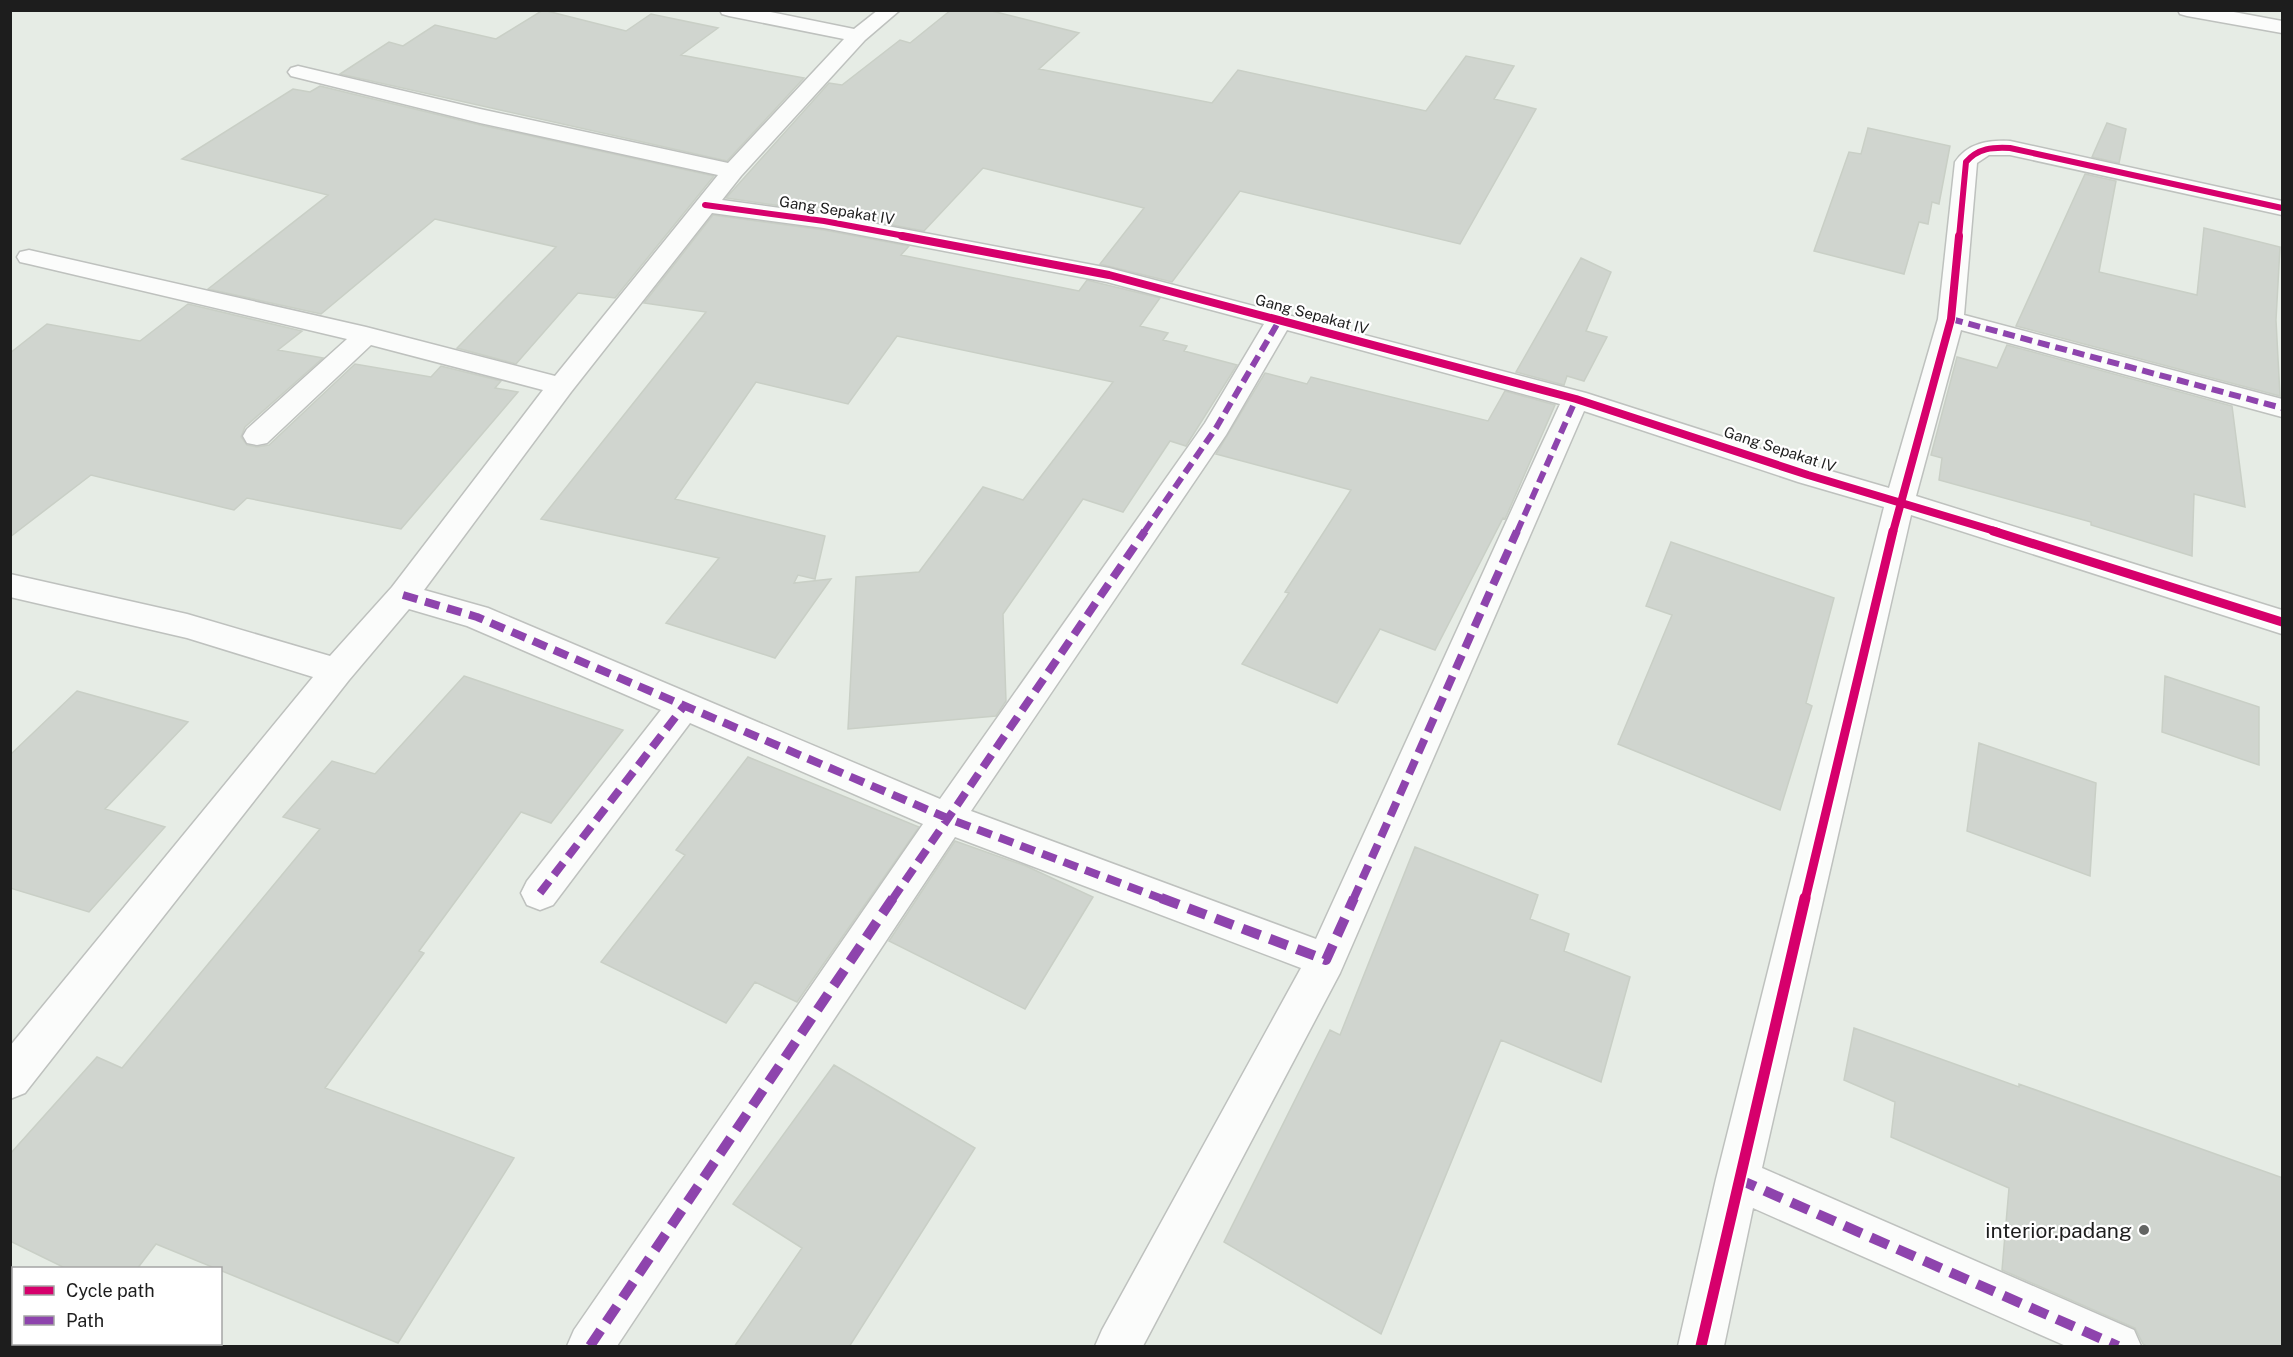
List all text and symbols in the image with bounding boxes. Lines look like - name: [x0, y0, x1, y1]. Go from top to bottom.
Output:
- street label: Gang Sepakat IV: [778, 192, 896, 228]
- street label: Gang Sepakat IV: [1253, 291, 1371, 337]
- street label: Gang Sepakat IV: [1722, 423, 1838, 475]
- place label: interior.padang: [1985, 1218, 2132, 1243]
- marker: interior.padang: [2137, 1223, 2151, 1237]
- legend: [12, 1267, 222, 1345]
- text: Cycle path: [66, 1280, 155, 1301]
- text: Path: [66, 1310, 104, 1331]

